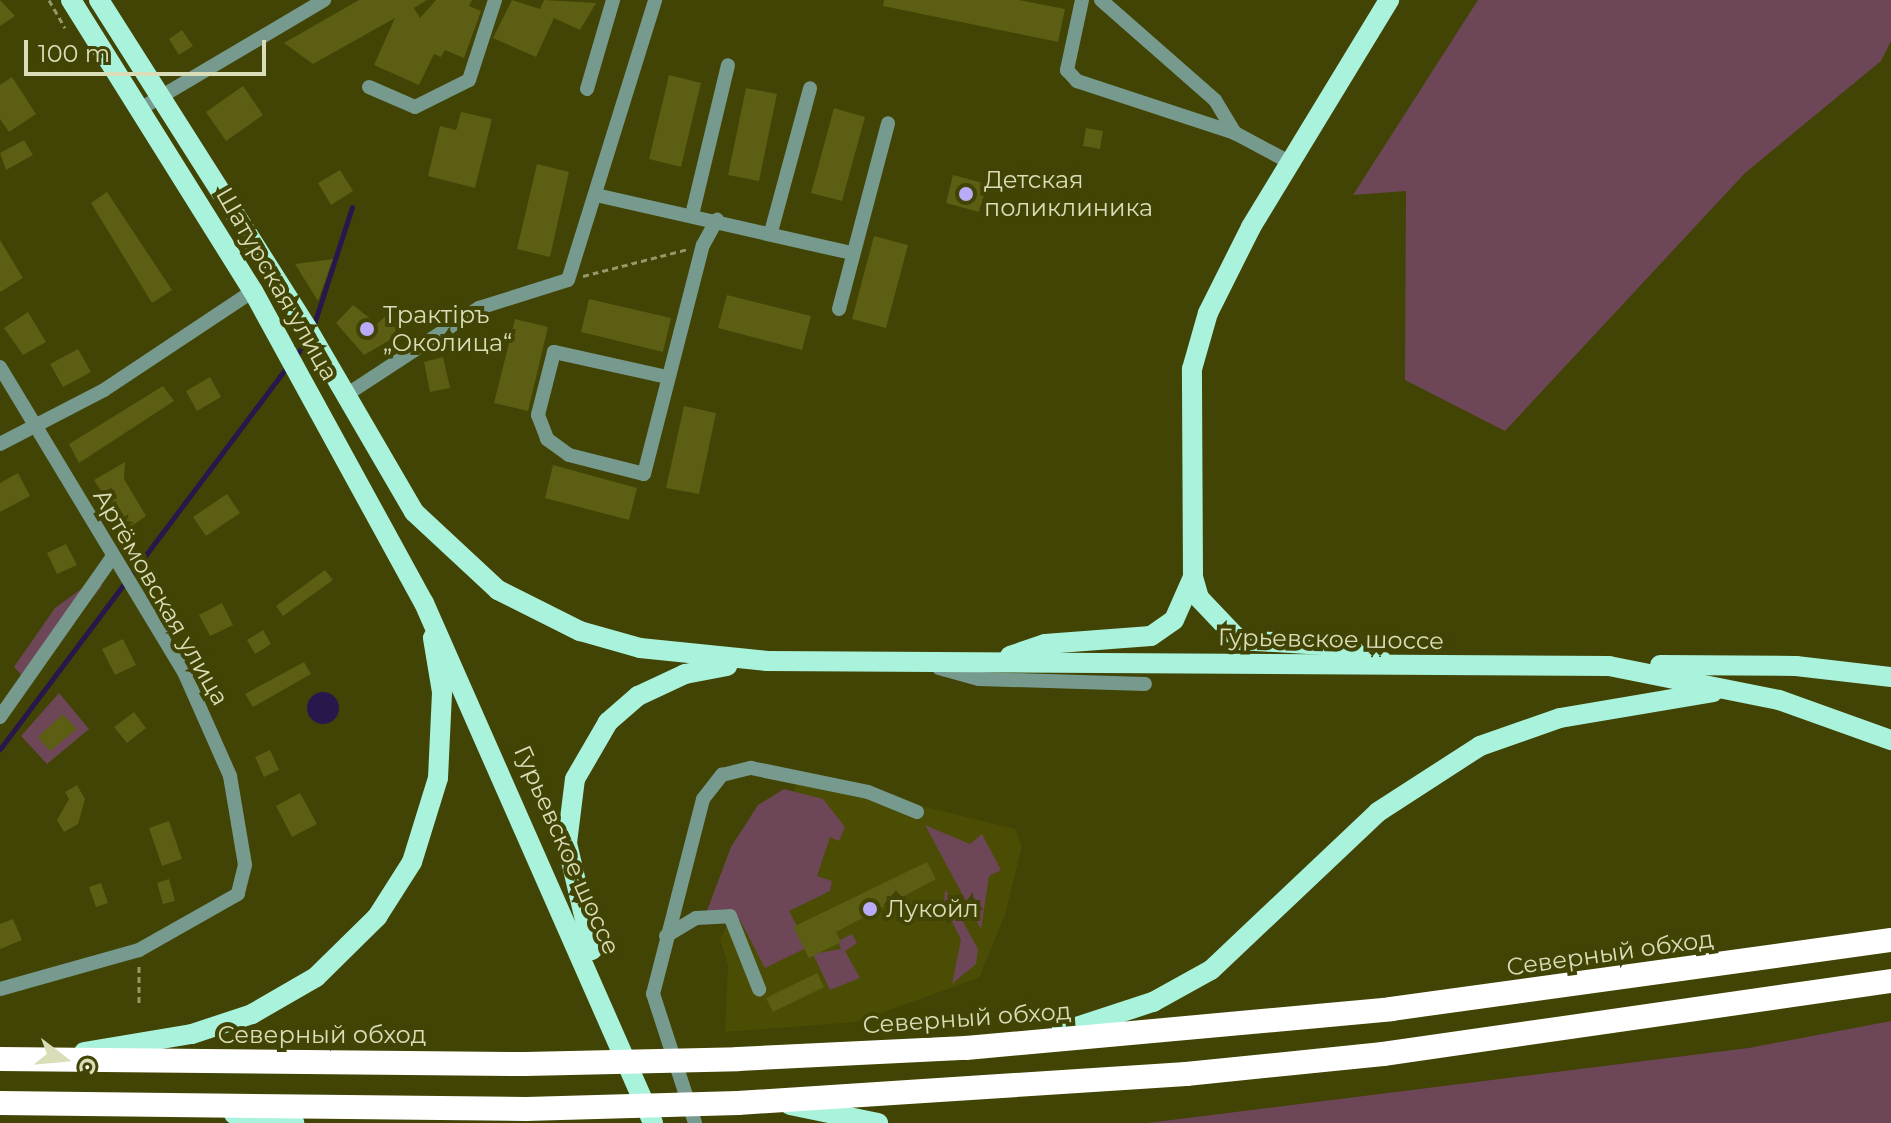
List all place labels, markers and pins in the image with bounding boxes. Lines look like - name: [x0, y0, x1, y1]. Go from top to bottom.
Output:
- place label: Детская поликлиника: [984, 166, 1153, 222]
- marker: Детская поликлиника: [955, 183, 977, 205]
- place label: Трактiръ „Околица“: [383, 301, 512, 357]
- marker: Трактiръ „Околица“: [358, 320, 376, 338]
- place label: Лукойл: [886, 895, 979, 923]
- marker: Лукойл: [861, 900, 879, 918]

